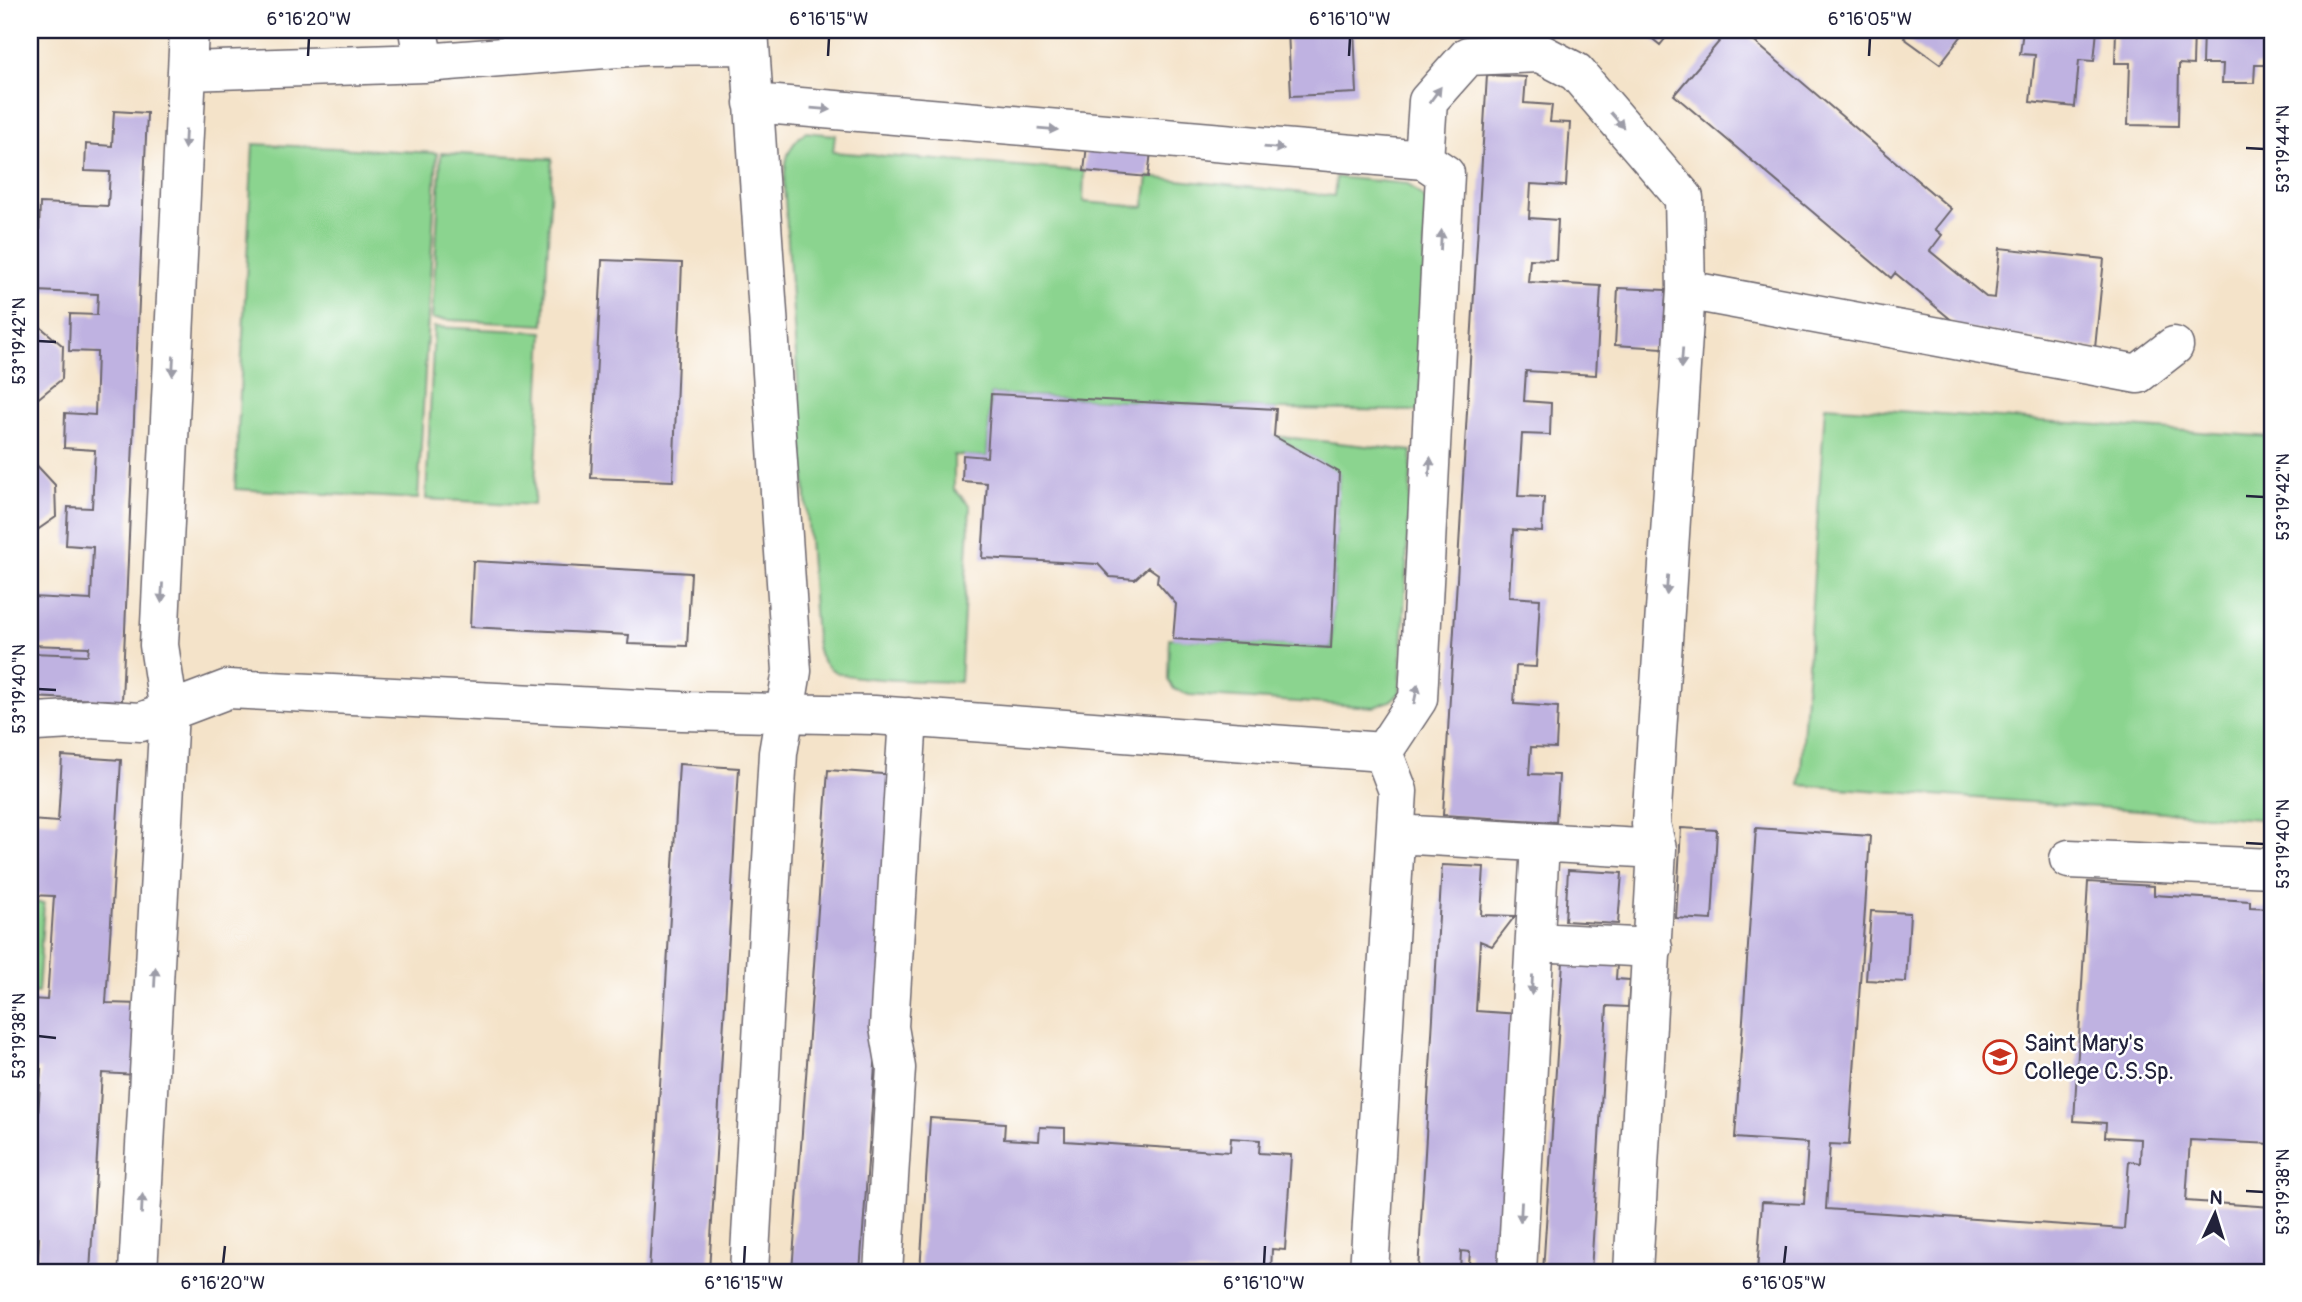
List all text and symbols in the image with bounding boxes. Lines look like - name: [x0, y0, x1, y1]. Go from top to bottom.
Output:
- text: 6°16'20"W: [267, 8, 351, 31]
- text: 6°16'15"W: [790, 8, 868, 31]
- text: 6°16'10"W: [1309, 8, 1391, 31]
- text: 6°16'05"W: [1828, 8, 1912, 31]
- one-way arrow: [1428, 86, 1442, 104]
- one-way arrow: [810, 104, 832, 115]
- text: 53°19'44"N: [2272, 105, 2295, 193]
- one-way arrow: [1609, 111, 1625, 129]
- one-way arrow: [1037, 123, 1059, 134]
- one-way arrow: [179, 128, 190, 150]
- one-way arrow: [1264, 143, 1286, 154]
- one-way arrow: [1436, 229, 1447, 251]
- text: 53°19'42"N: [8, 297, 31, 385]
- one-way arrow: [1676, 347, 1687, 369]
- one-way arrow: [168, 355, 179, 377]
- text: 53°19'42"N: [2272, 453, 2295, 541]
- one-way arrow: [1424, 456, 1435, 478]
- one-way arrow: [1661, 574, 1672, 596]
- one-way arrow: [156, 583, 167, 605]
- text: 53°19'40"N: [8, 644, 31, 734]
- one-way arrow: [1411, 682, 1422, 704]
- text: 53°19'40"N: [2272, 799, 2295, 889]
- one-way arrow: [149, 966, 160, 988]
- one-way arrow: [1527, 974, 1538, 996]
- text: 53°19'38"N: [8, 993, 31, 1079]
- place label: Saint Mary's College C.S.Sp.: [2024, 1029, 2174, 1086]
- school or university icon: Saint Mary's College C.S.Sp.: [1981, 1038, 2019, 1076]
- text: 53°19'38"N: [2272, 1149, 2295, 1235]
- north arrow: [2180, 1180, 2250, 1250]
- text: N: [2209, 1186, 2224, 1210]
- one-way arrow: [137, 1193, 148, 1215]
- one-way arrow: [1515, 1201, 1526, 1223]
- text: 6°16'20"W: [181, 1272, 265, 1295]
- text: 6°16'15"W: [705, 1272, 783, 1295]
- text: 6°16'10"W: [1223, 1272, 1305, 1295]
- text: 6°16'05"W: [1742, 1272, 1826, 1295]

